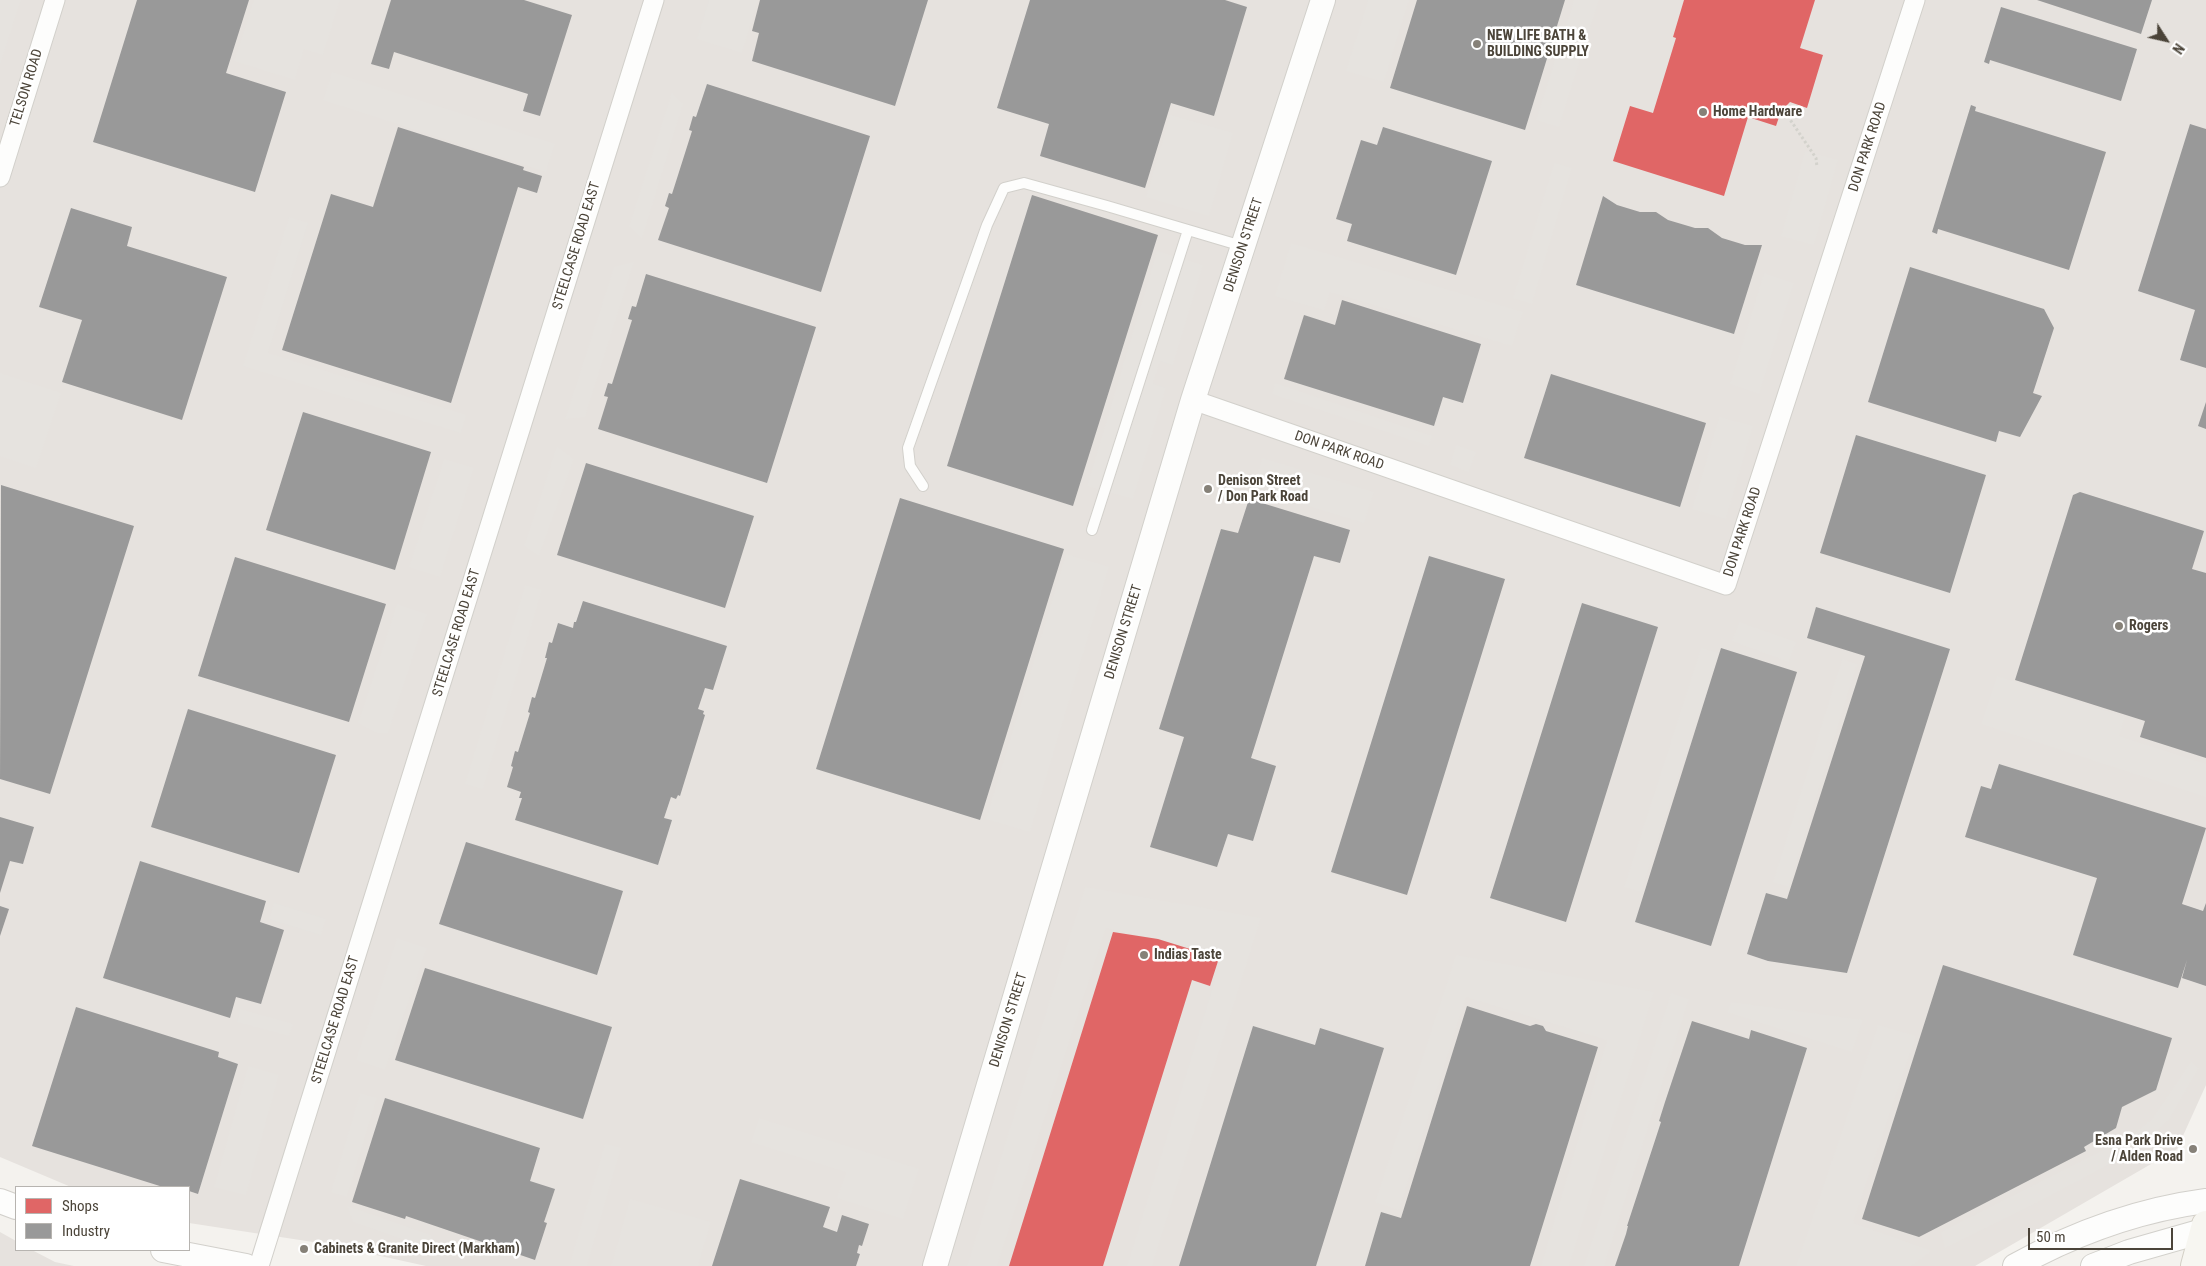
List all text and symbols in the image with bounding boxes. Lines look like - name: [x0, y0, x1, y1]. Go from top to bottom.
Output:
- north arrow: [2141, 15, 2191, 65]
- place label: NEW LIFE BATH & BUILDING SUPPLY: [1487, 28, 1589, 60]
- marker: NEW LIFE BATH & BUILDING SUPPLY: [1471, 38, 1483, 50]
- text: N: [2169, 40, 2187, 57]
- street label: TELSON ROAD: [7, 47, 47, 129]
- street label: DON PARK ROAD: [1846, 100, 1890, 194]
- place label: Home Hardware: [1713, 104, 1802, 120]
- marker: Home Hardware: [1697, 106, 1709, 118]
- street label: STEELCASE ROAD EAST: [550, 180, 604, 312]
- street label: DENISON STREET: [1221, 196, 1267, 294]
- street label: DON PARK ROAD: [1292, 428, 1386, 474]
- place label: Denison Street / Don Park Road: [1218, 473, 1308, 506]
- marker: Denison Street / Don Park Road: [1202, 483, 1214, 495]
- street label: DON PARK ROAD: [1721, 485, 1765, 579]
- street label: STEELCASE ROAD EAST: [430, 567, 484, 699]
- street label: DENISON STREET: [1102, 583, 1146, 681]
- place label: Rogers: [2129, 618, 2168, 634]
- marker: Rogers: [2113, 620, 2125, 632]
- place label: Indias Taste: [1154, 947, 1222, 963]
- marker: Indias Taste: [1138, 949, 1150, 961]
- street label: STEELCASE ROAD EAST: [309, 954, 363, 1086]
- street label: DENISON STREET: [987, 971, 1031, 1069]
- place label: Esna Park Drive / Alden Road: [2095, 1133, 2183, 1166]
- marker: Esna Park Drive / Alden Road: [2187, 1143, 2199, 1155]
- legend: [15, 1186, 190, 1251]
- text: Shops: [62, 1197, 99, 1215]
- scale bar: [2031, 1218, 2176, 1250]
- text: Industry: [62, 1222, 110, 1240]
- text: 50 m: [2036, 1228, 2066, 1246]
- place label: Cabinets & Granite Direct (Markham): [314, 1241, 520, 1257]
- marker: Cabinets & Granite Direct (Markham): [298, 1243, 310, 1255]

